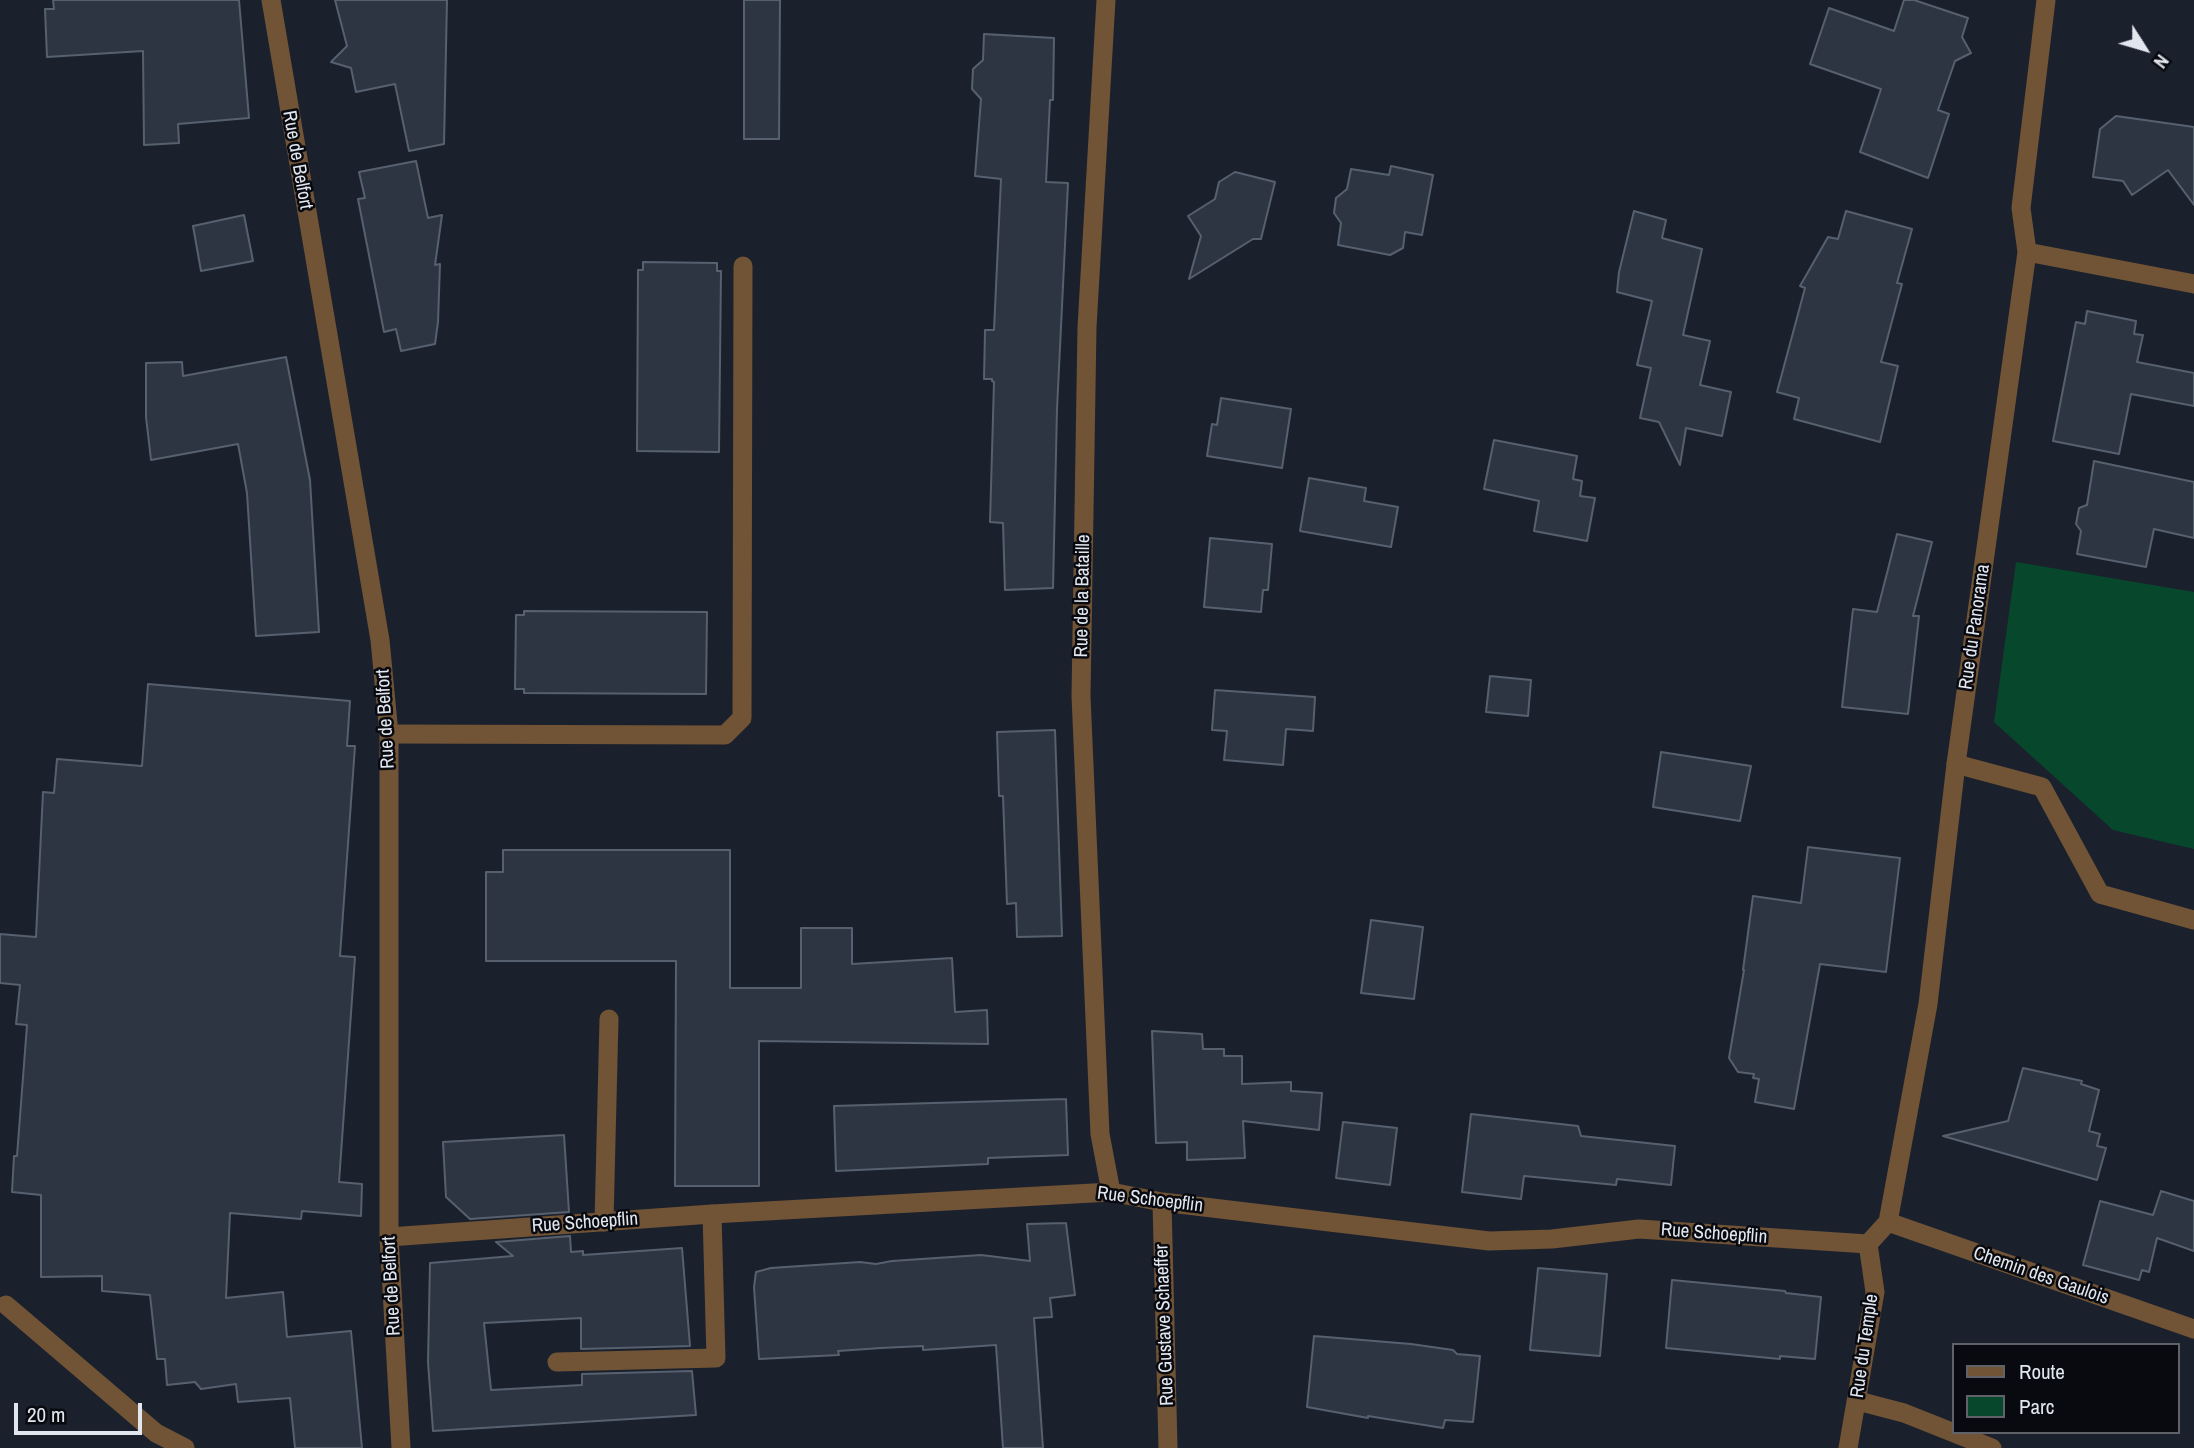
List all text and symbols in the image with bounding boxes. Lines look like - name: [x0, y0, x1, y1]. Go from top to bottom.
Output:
- north arrow: [2110, 14, 2180, 84]
- text: N: [2148, 49, 2176, 74]
- street label: Rue de Belfort: [277, 109, 317, 211]
- street label: Rue de la Bataille: [1071, 534, 1095, 658]
- street label: Rue du Panorama: [1955, 563, 1995, 691]
- street label: Rue de Belfort: [372, 669, 400, 769]
- street label: Rue Schoepflin: [1096, 1182, 1204, 1218]
- street label: Rue Schoepflin: [531, 1208, 639, 1238]
- street label: Rue Schoepflin: [1660, 1219, 1768, 1249]
- street label: Rue de Belfort: [378, 1236, 406, 1336]
- street label: Chemin des Gaulois: [1970, 1242, 2112, 1310]
- street label: Rue Gustave Schaeffer: [1151, 1244, 1179, 1406]
- street label: Rue du Temple: [1846, 1293, 1884, 1399]
- legend: [1952, 1343, 2180, 1434]
- text: Route: [2019, 1357, 2065, 1386]
- scale bar: [18, 1388, 145, 1432]
- text: Parc: [2019, 1392, 2054, 1421]
- text: 20 m: [27, 1400, 65, 1429]

